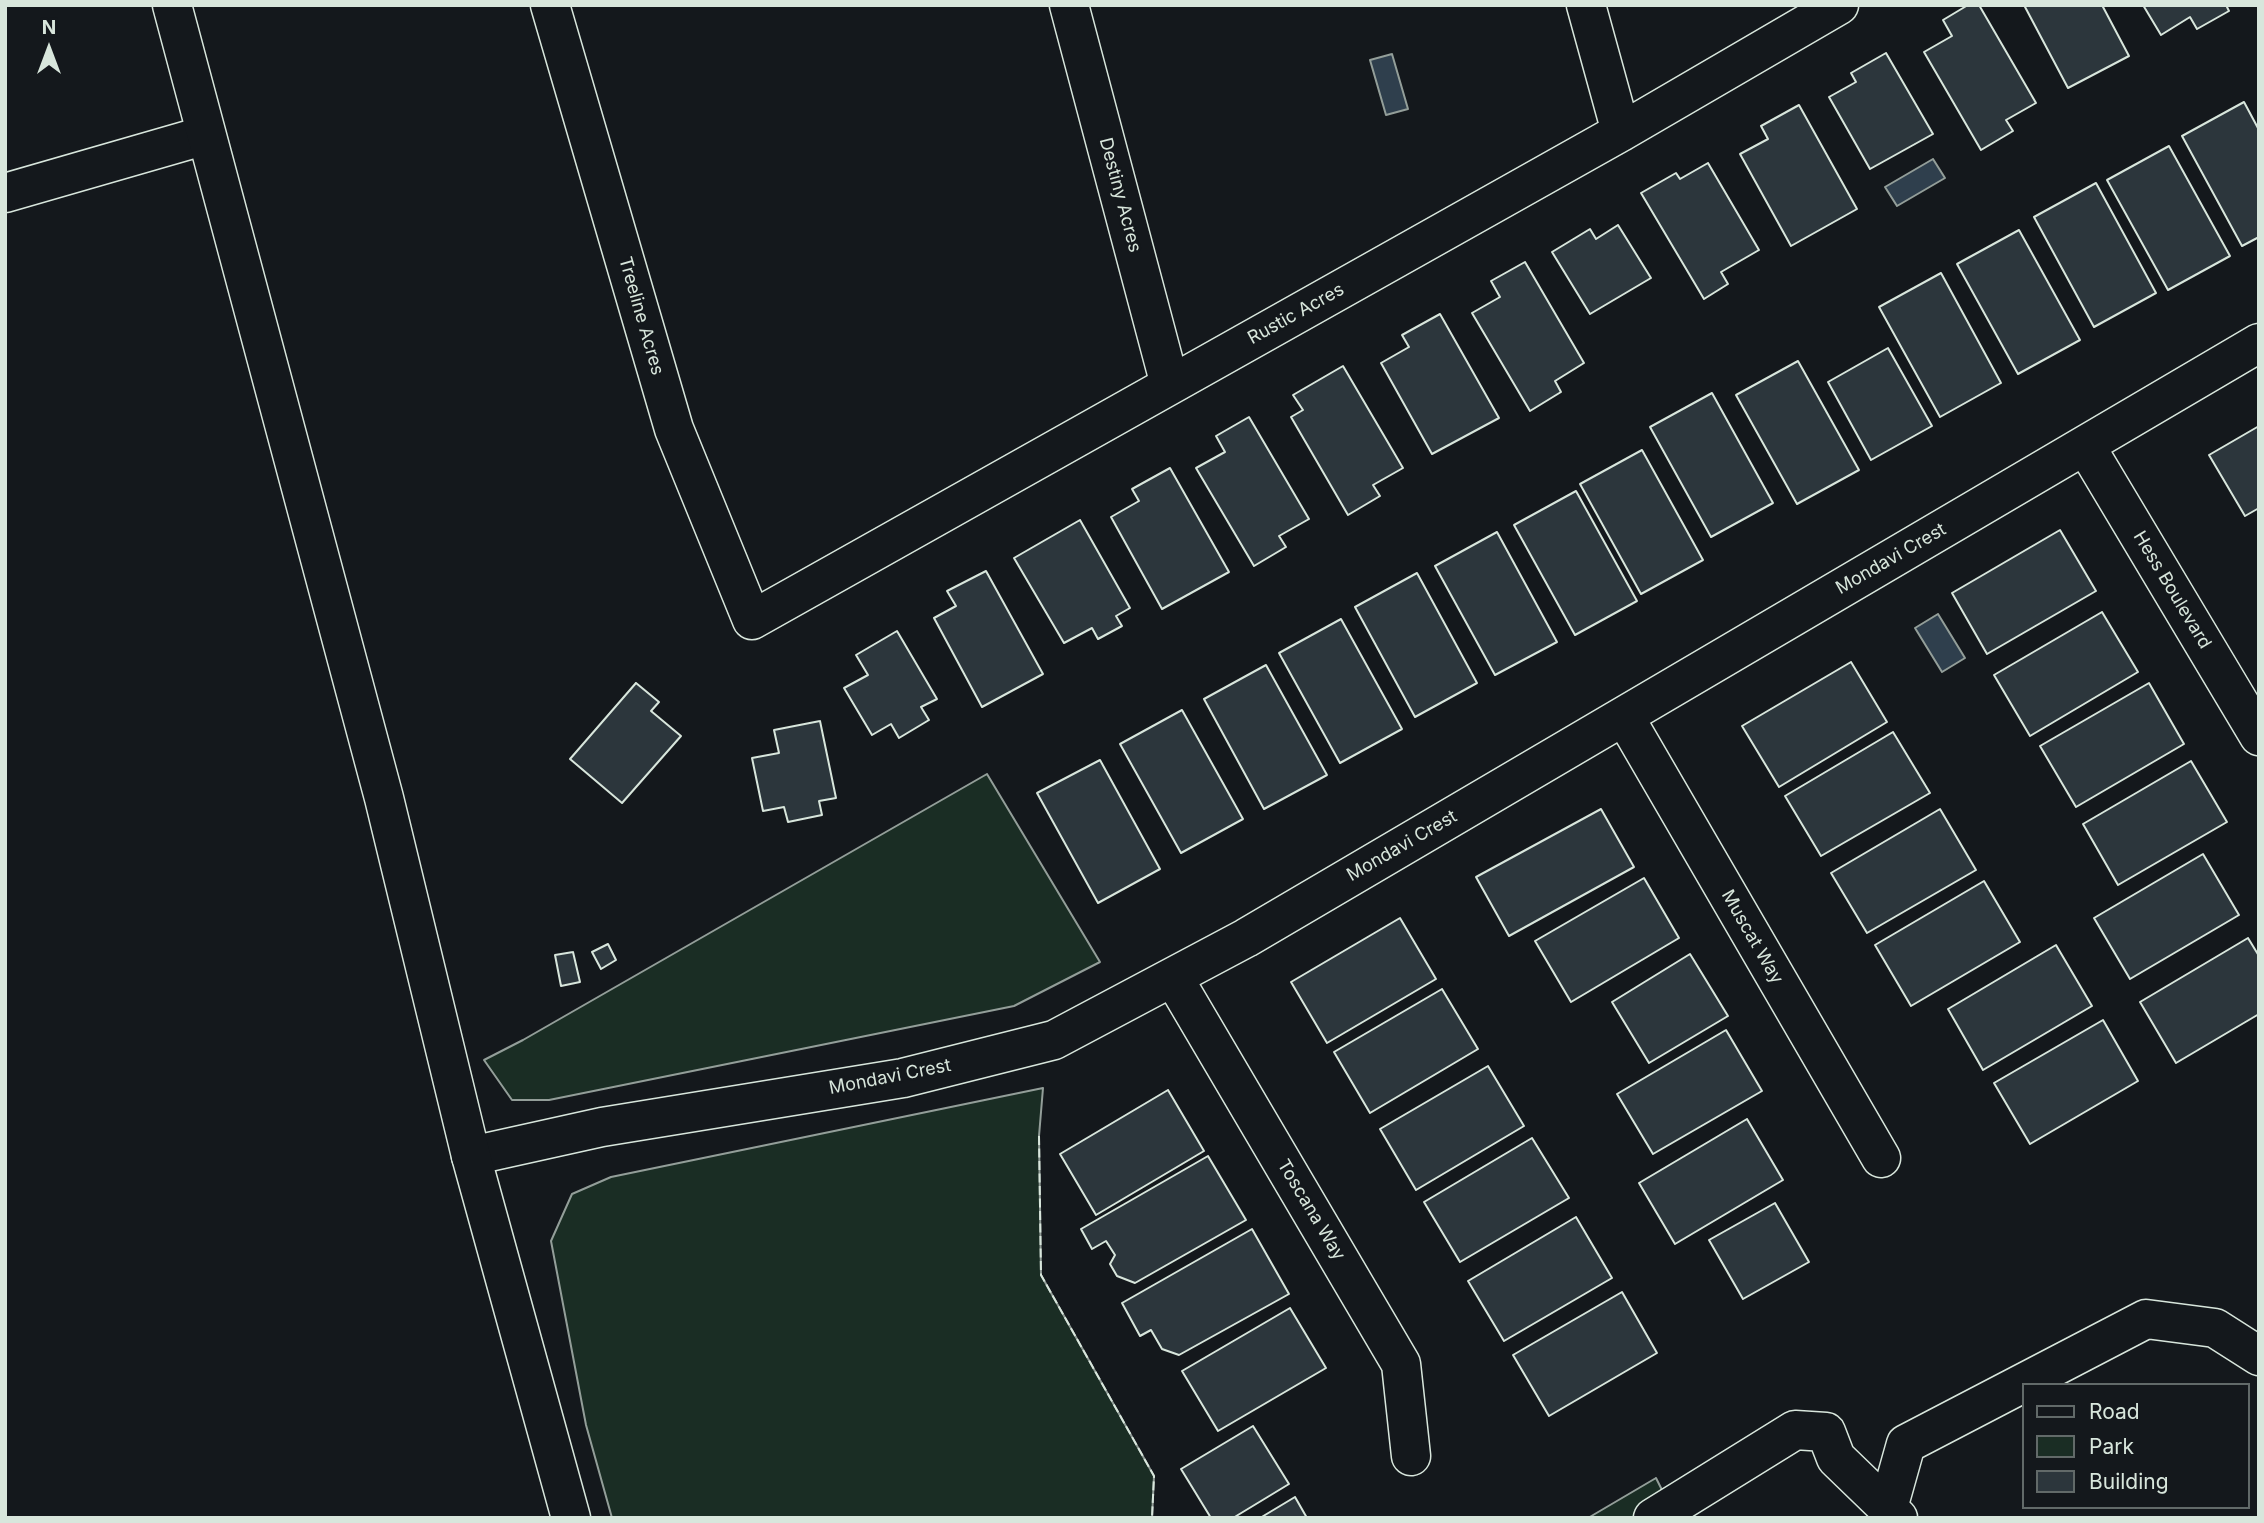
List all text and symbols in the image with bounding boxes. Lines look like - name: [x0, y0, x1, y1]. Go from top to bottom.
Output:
- north arrow: [14, 14, 84, 84]
- text: N: [42, 16, 56, 39]
- street label: Destiny Acres: [1094, 135, 1146, 255]
- street label: Treeline Acres: [614, 254, 668, 378]
- street label: Rustic Acres: [1244, 279, 1348, 349]
- street label: Mondavi Crest: [1832, 519, 1950, 599]
- street label: Hess Boulevard: [2128, 527, 2216, 653]
- street label: Mondavi Crest: [1343, 806, 1461, 886]
- street label: Muscat Way: [1716, 886, 1788, 988]
- street label: Mondavi Crest: [827, 1055, 953, 1099]
- street label: Toscana Way: [1272, 1156, 1350, 1264]
- legend: [2022, 1383, 2250, 1509]
- text: Road: [2089, 1399, 2140, 1424]
- text: Park: [2089, 1434, 2134, 1459]
- text: Building: [2089, 1469, 2169, 1494]

